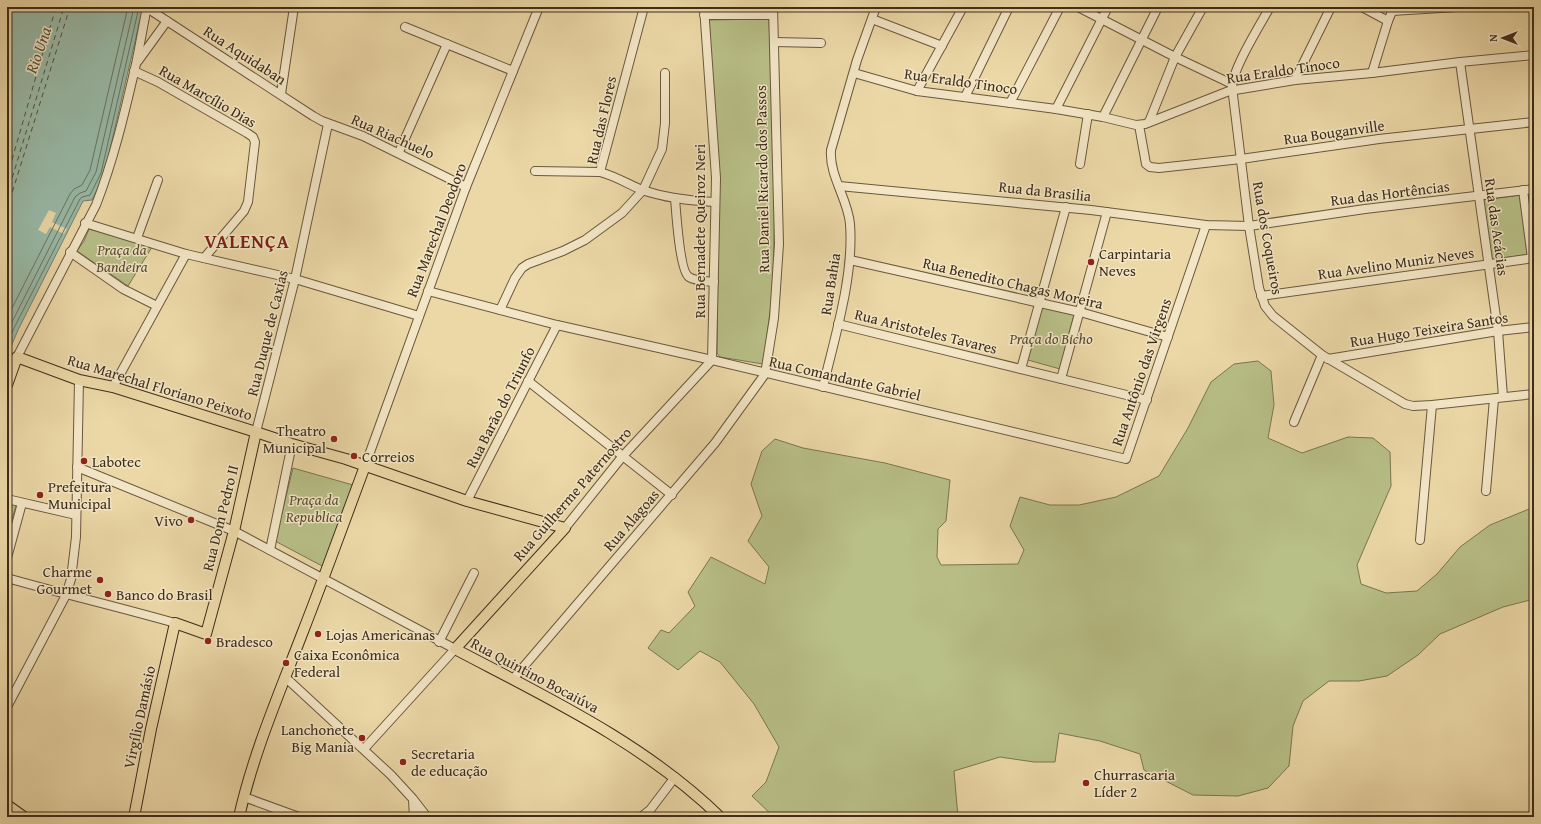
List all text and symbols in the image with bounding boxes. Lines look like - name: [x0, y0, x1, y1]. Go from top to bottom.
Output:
- north arrow: [1483, 18, 1523, 58]
- street label: Rua Aquidaban: [200, 20, 291, 90]
- water label: Rio Una: [19, 23, 57, 78]
- text: N: [1485, 34, 1501, 42]
- street label: Rua Eraldo Tinoco: [1225, 52, 1341, 88]
- street label: Rua Marcílio Dias: [156, 60, 261, 132]
- street label: Rua Eraldo Tinoco: [903, 63, 1019, 99]
- street label: Rua das Flores: [581, 74, 621, 166]
- street label: Rua Daniel Ricardo dos Passos: [750, 85, 774, 273]
- street label: Rua Riachuelo: [348, 108, 438, 164]
- street label: Rua Bouganville: [1282, 115, 1386, 149]
- street label: Rua Bernadete Queiroz Neri: [689, 144, 710, 318]
- street label: Rua Marechal Deodoro: [401, 160, 471, 300]
- street label: Rua das Hortências: [1329, 175, 1451, 211]
- street label: Rua da Brasilia: [998, 176, 1092, 206]
- street label: Rua das Acácias: [1480, 177, 1514, 277]
- street label: Rua dos Coqueiros: [1248, 180, 1288, 296]
- district label: VALENÇA: [204, 227, 290, 255]
- park label: Praça da Bandeira: [95, 239, 148, 277]
- street label: Rua Avelino Muniz Neves: [1317, 242, 1475, 284]
- place label: Carpintaria Neves: [1099, 243, 1171, 281]
- street label: Rua Bahia: [815, 252, 845, 316]
- street label: Rua Benedito Chagas Moreira: [921, 252, 1105, 314]
- marker: Carpintaria Neves: [1086, 257, 1096, 267]
- street label: Rua Duque de Caxias: [241, 268, 293, 398]
- street label: Rua Antônio das Virgens: [1106, 295, 1176, 449]
- street label: Rua Aristoteles Tavares: [852, 303, 1000, 359]
- street label: Rua Hugo Teixeira Santos: [1349, 306, 1509, 352]
- park label: Praça do Bicho: [1008, 328, 1093, 349]
- street label: Rua Barão do Triunfo: [460, 342, 540, 471]
- street label: Rua Marechal Floriano Peixoto: [65, 349, 255, 425]
- street label: Rua Comandante Gabriel: [767, 350, 923, 406]
- place label: Theatro Municipal: [263, 420, 326, 458]
- street label: Rua Guilherme Paternostro: [508, 422, 636, 566]
- marker: Theatro Municipal: [329, 434, 339, 444]
- place label: Correios: [362, 446, 415, 467]
- place label: Labotec: [92, 451, 141, 472]
- marker: Correios: [349, 451, 359, 461]
- marker: Labotec: [79, 456, 89, 466]
- street label: Rua Dom Pedro II: [197, 463, 243, 573]
- place label: Prefeitura Municipal: [48, 476, 112, 514]
- street label: Rua Alagoas: [598, 485, 664, 555]
- park label: Praça da Republica: [285, 489, 342, 527]
- marker: Prefeitura Municipal: [35, 490, 45, 500]
- place label: Vivo: [154, 510, 183, 531]
- marker: Vivo: [186, 515, 196, 525]
- place label: Charme Gourmet: [37, 561, 93, 599]
- marker: Charme Gourmet: [95, 575, 105, 585]
- place label: Banco do Brasil: [116, 584, 213, 605]
- marker: Banco do Brasil: [103, 589, 113, 599]
- place label: Lojas Americanas: [326, 624, 435, 645]
- marker: Lojas Americanas: [313, 629, 323, 639]
- place label: Bradesco: [216, 631, 273, 652]
- street label: Rua Quintino Bocaiúva: [467, 632, 603, 718]
- marker: Bradesco: [203, 636, 213, 646]
- place label: Caixa Econômica Federal: [294, 644, 400, 682]
- marker: Caixa Econômica Federal: [281, 658, 291, 668]
- street label: Virgílio Damásio: [118, 663, 160, 770]
- place label: Lanchonete Big Mania: [281, 719, 354, 757]
- marker: Lanchonete Big Mania: [357, 733, 367, 743]
- place label: Secretaria de educação: [411, 743, 488, 781]
- marker: Secretaria de educação: [398, 757, 408, 767]
- place label: Churrascaria Líder 2: [1094, 764, 1175, 802]
- marker: Churrascaria Líder 2: [1081, 778, 1091, 788]

